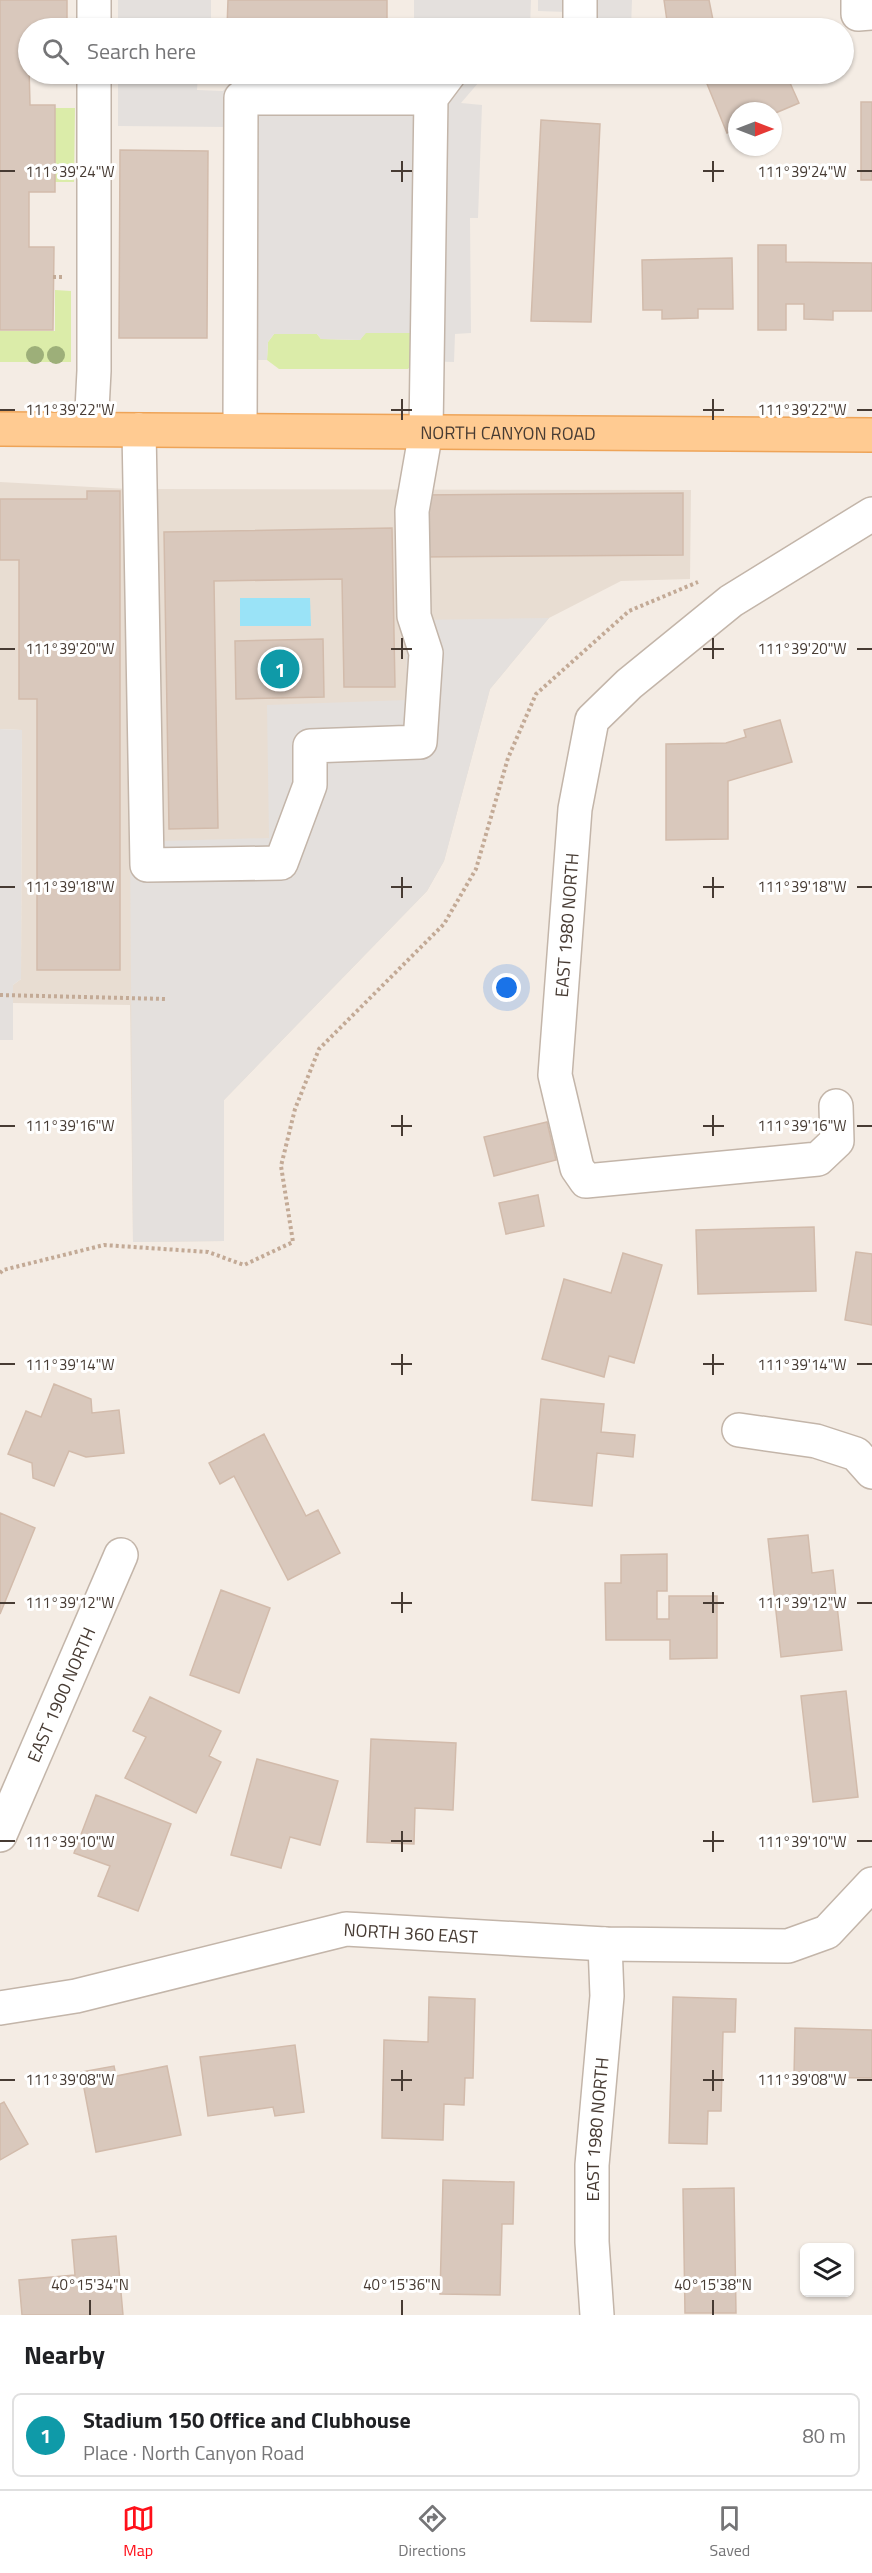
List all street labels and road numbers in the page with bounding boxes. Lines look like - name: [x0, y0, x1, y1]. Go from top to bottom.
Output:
- street label: NORTH CANYON ROAD: [420, 418, 596, 447]
- street label: EAST 1980 NORTH: [547, 852, 585, 998]
- street label: EAST 1900 NORTH: [20, 1623, 102, 1766]
- street label: NORTH 360 EAST: [343, 1915, 479, 1950]
- street label: EAST 1980 NORTH: [579, 2056, 615, 2202]

